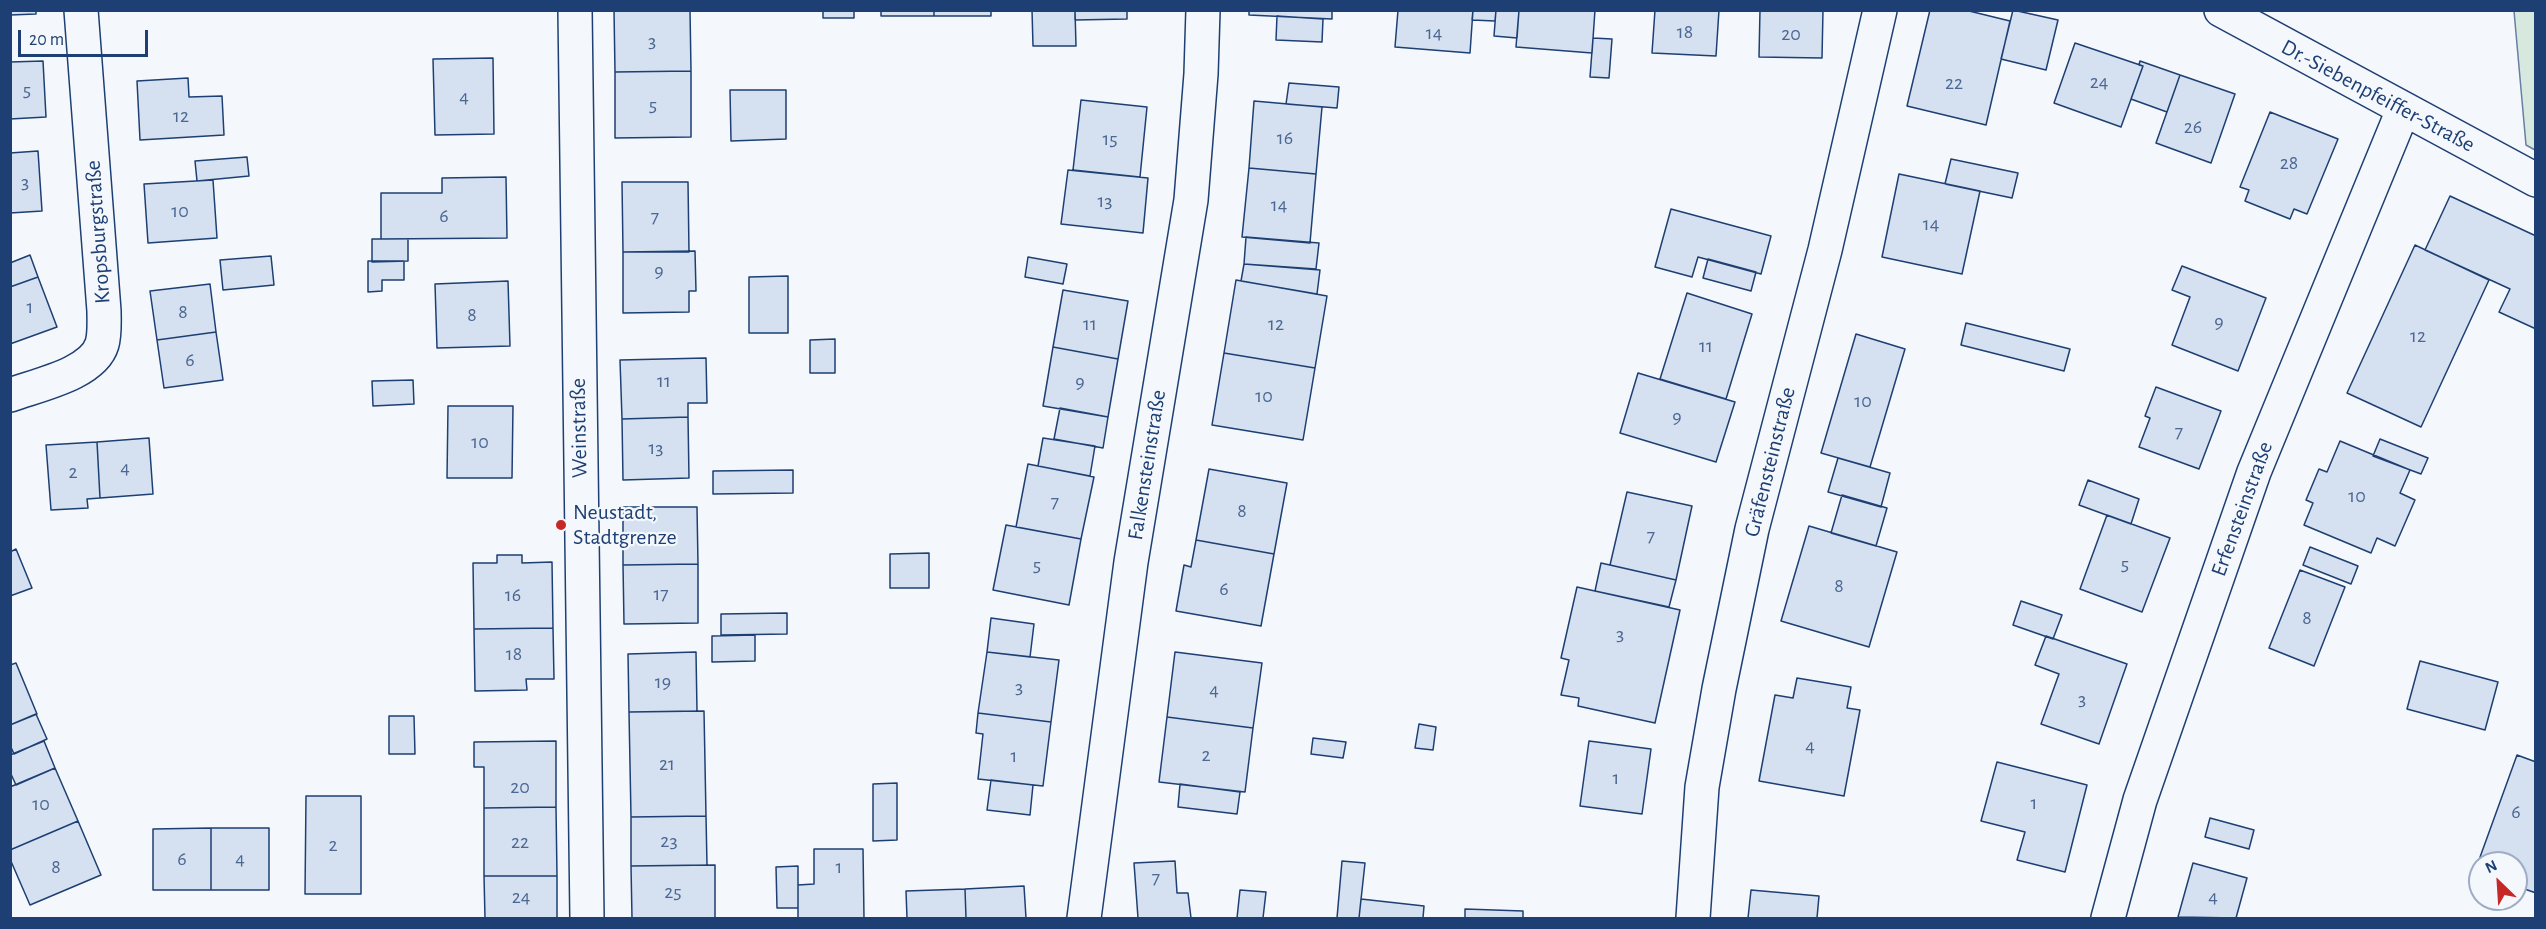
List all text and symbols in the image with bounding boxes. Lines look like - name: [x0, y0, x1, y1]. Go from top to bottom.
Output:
- scale bar: [21, 18, 152, 56]
- house number: 18: [1677, 20, 1693, 44]
- house number: 14: [1426, 21, 1442, 45]
- house number: 20: [1781, 22, 1801, 46]
- house number: 3: [648, 29, 656, 53]
- text: 20 m: [29, 31, 64, 49]
- street label: Dr.-Siebenpfeiffer-Straße: [2277, 34, 2479, 158]
- house number: 24: [2090, 70, 2108, 94]
- house number: 22: [1945, 71, 1963, 95]
- house number: 5: [23, 78, 31, 102]
- house number: 4: [459, 85, 469, 109]
- house number: 5: [649, 93, 657, 117]
- house number: 12: [173, 104, 189, 128]
- house number: 26: [2184, 115, 2202, 139]
- house number: 16: [1277, 126, 1293, 150]
- house number: 15: [1102, 127, 1118, 151]
- house number: 28: [2280, 151, 2298, 175]
- street label: Kropsburgstraße: [80, 159, 116, 305]
- house number: 3: [21, 170, 29, 194]
- house number: 13: [1097, 189, 1113, 213]
- house number: 14: [1271, 193, 1287, 217]
- house number: 10: [171, 199, 189, 223]
- house number: 6: [439, 204, 449, 228]
- house number: 7: [651, 205, 659, 229]
- house number: 14: [1923, 212, 1939, 236]
- house number: 9: [654, 259, 664, 283]
- house number: 1: [27, 295, 33, 319]
- house number: 8: [178, 300, 188, 324]
- house number: 8: [467, 303, 477, 327]
- house number: 9: [2214, 310, 2224, 334]
- house number: 11: [1083, 312, 1097, 336]
- house number: 12: [1268, 312, 1284, 336]
- house number: 12: [2410, 324, 2426, 348]
- house number: 11: [1699, 334, 1713, 358]
- house number: 6: [185, 348, 195, 372]
- house number: 11: [657, 369, 671, 393]
- house number: 9: [1075, 370, 1085, 394]
- street label: Weinstraße: [565, 378, 593, 478]
- house number: 10: [1255, 384, 1273, 408]
- street label: Gräfensteinstraße: [1739, 384, 1801, 540]
- street label: Falkensteinstraße: [1122, 388, 1172, 542]
- house number: 10: [1854, 389, 1872, 413]
- house number: 9: [1672, 405, 1682, 429]
- house number: 7: [2175, 420, 2183, 444]
- house number: 10: [471, 430, 489, 454]
- house number: 13: [648, 436, 664, 460]
- street label: Erfensteinstraße: [2205, 438, 2279, 580]
- house number: 4: [120, 456, 130, 480]
- house number: 2: [68, 460, 78, 484]
- house number: 10: [2348, 484, 2366, 508]
- house number: 7: [1051, 490, 1059, 514]
- place label: Neustadt, Stadtgrenze: [573, 499, 677, 550]
- house number: 8: [1237, 499, 1247, 523]
- marker: Neustadt, Stadtgrenze: [554, 518, 568, 532]
- house number: 7: [1647, 524, 1655, 548]
- house number: 5: [2121, 552, 2129, 576]
- house number: 5: [1033, 553, 1041, 577]
- house number: 8: [1834, 574, 1844, 598]
- house number: 6: [1219, 577, 1229, 601]
- house number: 17: [653, 582, 669, 606]
- house number: 16: [505, 583, 521, 607]
- house number: 8: [2302, 606, 2312, 630]
- house number: 3: [1616, 622, 1624, 646]
- house number: 18: [506, 642, 522, 666]
- house number: 19: [655, 670, 671, 694]
- house number: 3: [1015, 675, 1023, 699]
- house number: 4: [1209, 678, 1219, 702]
- house number: 3: [2078, 687, 2086, 711]
- house number: 4: [1805, 734, 1815, 758]
- house number: 2: [1201, 743, 1211, 767]
- house number: 1: [1011, 744, 1017, 768]
- house number: 21: [659, 752, 675, 776]
- house number: 1: [1613, 766, 1619, 790]
- house number: 20: [510, 775, 530, 799]
- house number: 1: [2031, 791, 2037, 815]
- house number: 10: [32, 792, 50, 816]
- house number: 6: [2511, 800, 2521, 824]
- house number: 23: [660, 829, 678, 853]
- house number: 22: [511, 830, 529, 854]
- house number: 2: [328, 833, 338, 857]
- house number: 6: [177, 847, 187, 871]
- house number: 4: [235, 847, 245, 871]
- north arrow: [2468, 851, 2528, 911]
- house number: 8: [51, 855, 61, 879]
- house number: 1: [836, 855, 842, 879]
- text: N: [2483, 857, 2500, 876]
- house number: 7: [1152, 866, 1160, 890]
- house number: 25: [664, 880, 682, 904]
- house number: 24: [512, 885, 530, 909]
- house number: 4: [2208, 885, 2218, 909]

